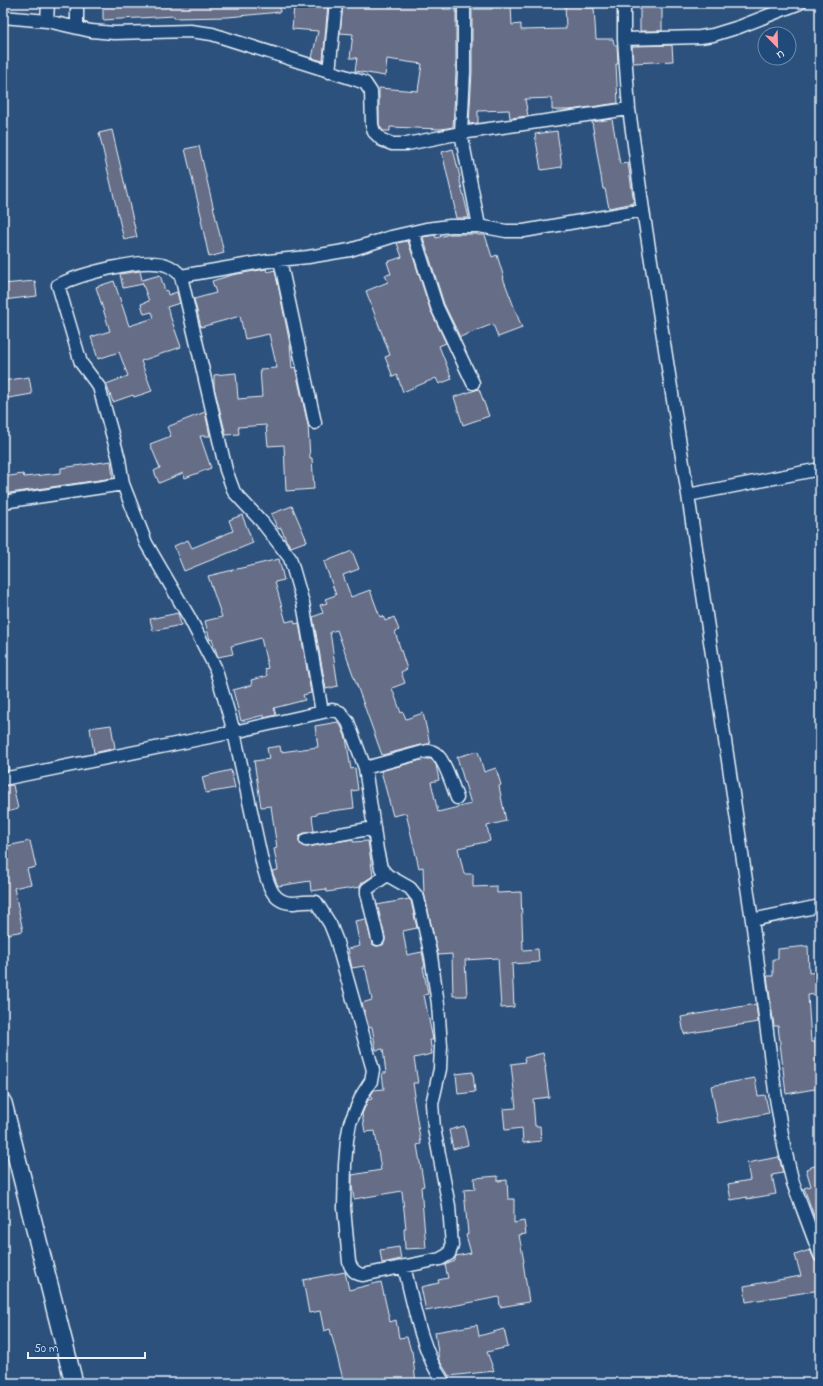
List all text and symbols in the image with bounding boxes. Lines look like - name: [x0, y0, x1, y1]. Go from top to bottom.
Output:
- north arrow: [757, 26, 797, 66]
- text: U: [774, 46, 787, 63]
- scale bar: [28, 1334, 145, 1360]
- text: 50 m: [34, 1340, 58, 1358]

